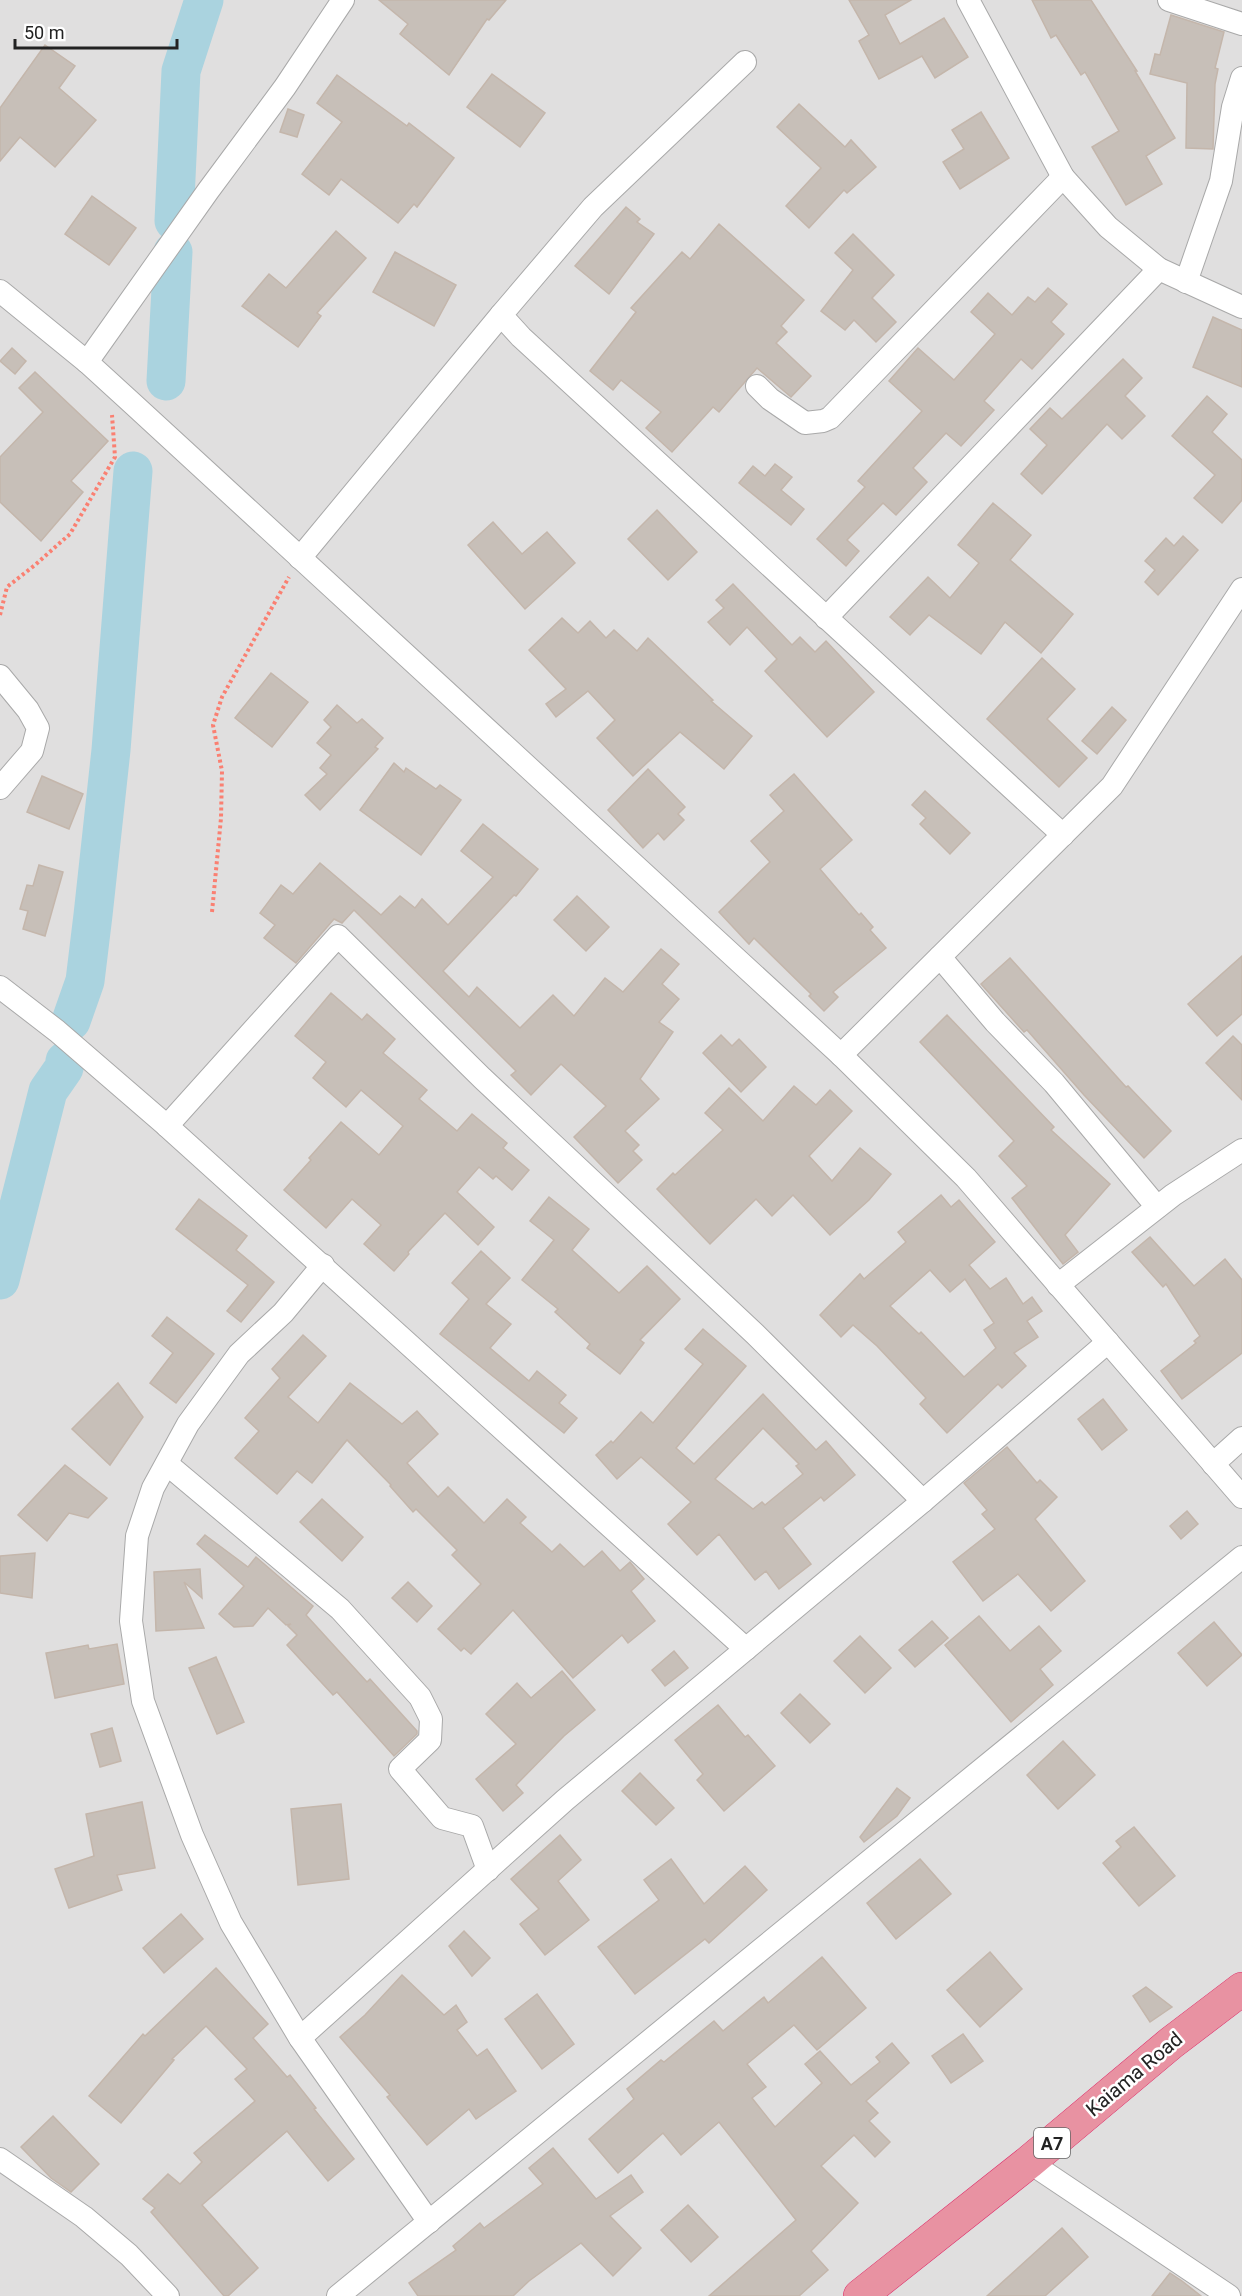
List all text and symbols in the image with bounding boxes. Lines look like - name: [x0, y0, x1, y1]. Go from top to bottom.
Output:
- scale bar: [15, 12, 177, 50]
- text: 50 m: [24, 22, 64, 43]
- street label: Kaiama Road: [1081, 2027, 1187, 2121]
- road number: A7: [1034, 2128, 1070, 2158]

